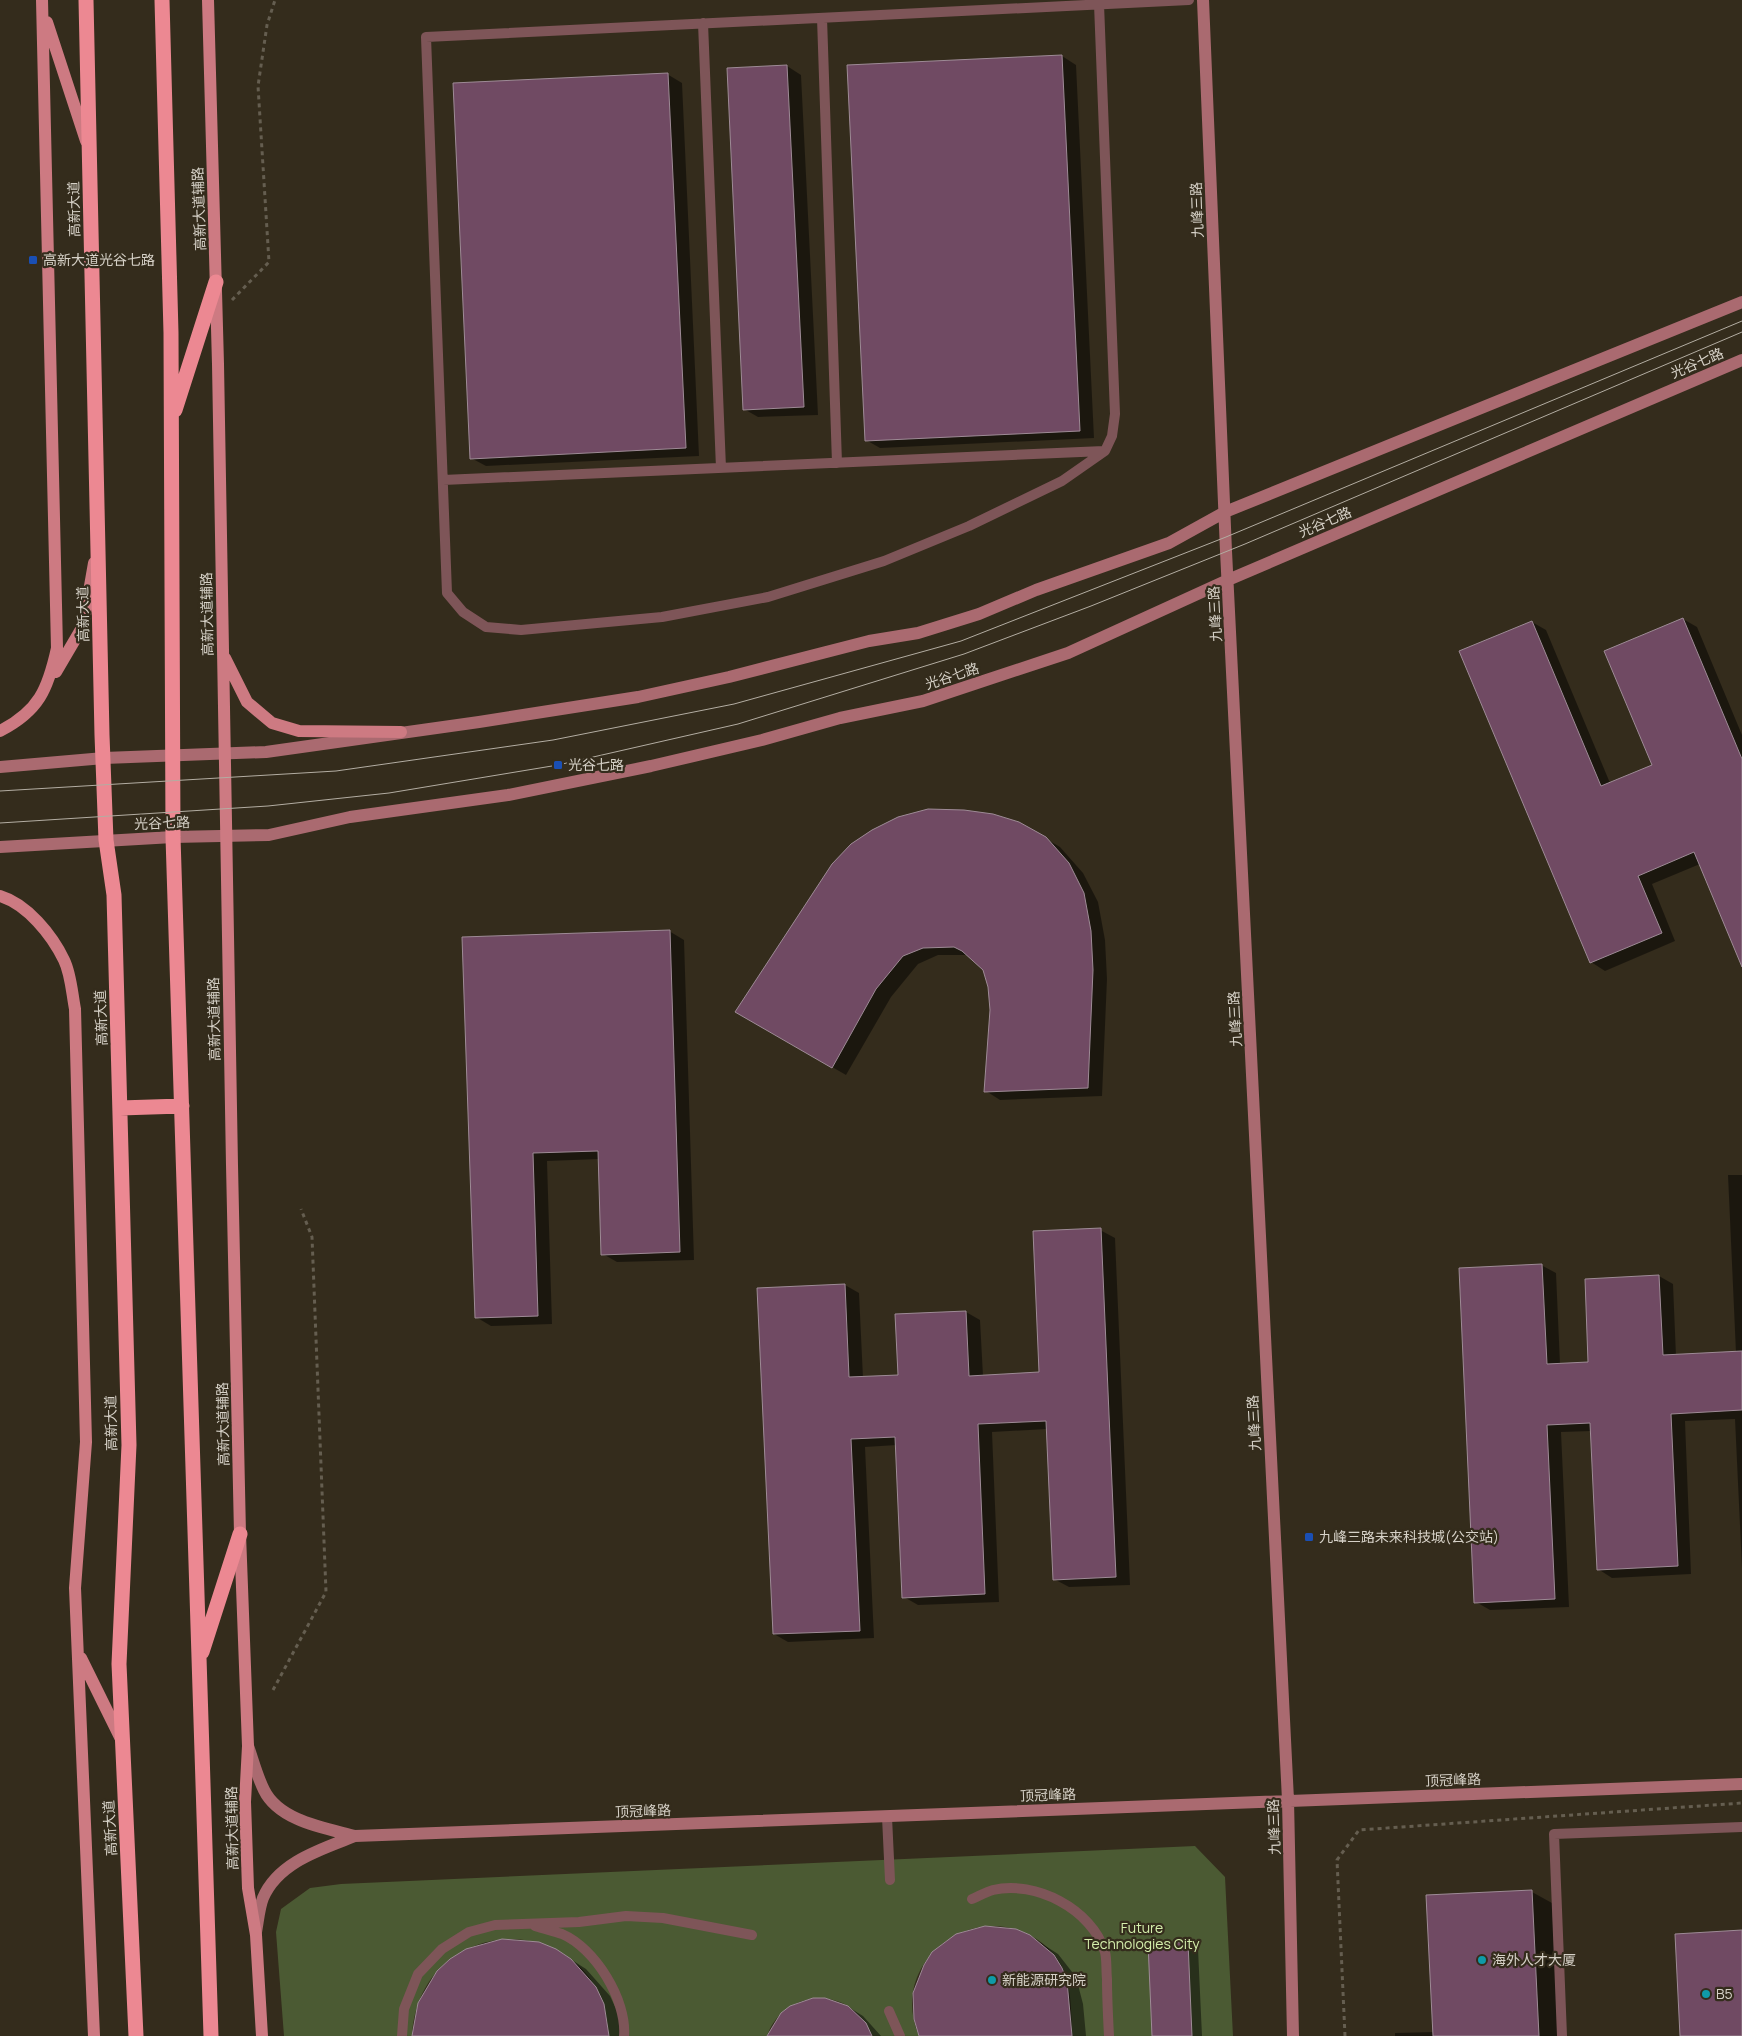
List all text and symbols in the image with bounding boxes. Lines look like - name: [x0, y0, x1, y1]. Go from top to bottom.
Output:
- street label: 高新大道辅路: [188, 167, 209, 251]
- street label: 高新大道: [64, 181, 83, 237]
- street label: 九峰三路: [1186, 182, 1207, 238]
- place label: 高新大道光谷七路: [43, 250, 155, 269]
- marker: 高新大道光谷七路: [27, 254, 39, 266]
- street label: 光谷七路: [1667, 343, 1726, 382]
- street label: 光谷七路: [1295, 502, 1354, 541]
- street label: 高新大道辅路: [196, 572, 217, 656]
- street label: 高新大道: [73, 586, 92, 642]
- street label: 九峰三路: [1204, 586, 1225, 642]
- street label: 光谷七路: [922, 658, 981, 693]
- place label: 光谷七路: [568, 755, 624, 774]
- marker: 光谷七路: [552, 759, 564, 771]
- street label: 光谷七路: [134, 812, 190, 833]
- street label: 高新大道辅路: [203, 977, 224, 1061]
- street label: 高新大道: [90, 990, 111, 1046]
- street label: 九峰三路: [1224, 991, 1245, 1047]
- street label: 高新大道辅路: [212, 1382, 233, 1466]
- street label: 高新大道: [101, 1395, 120, 1451]
- street label: 九峰三路: [1243, 1395, 1264, 1451]
- place label: 九峰三路未来科技城(公交站): [1319, 1527, 1499, 1546]
- marker: 九峰三路未来科技城(公交站): [1303, 1531, 1315, 1543]
- street label: 顶冠峰路: [1425, 1769, 1481, 1790]
- street label: 顶冠峰路: [1020, 1784, 1076, 1805]
- street label: 高新大道辅路: [221, 1786, 242, 1870]
- street label: 九峰三路: [1263, 1799, 1284, 1855]
- street label: 高新大道: [99, 1800, 120, 1856]
- street label: 顶冠峰路: [615, 1800, 671, 1821]
- park label: Future Technologies City: [1084, 1918, 1200, 1953]
- place label: 海外人才大厦: [1492, 1950, 1576, 1969]
- marker: 海外人才大厦: [1476, 1954, 1488, 1966]
- place label: 新能源研究院: [1002, 1970, 1086, 1989]
- marker: 新能源研究院: [986, 1974, 998, 1986]
- place label: B5: [1716, 1984, 1733, 2003]
- marker: B5: [1700, 1988, 1712, 2000]

